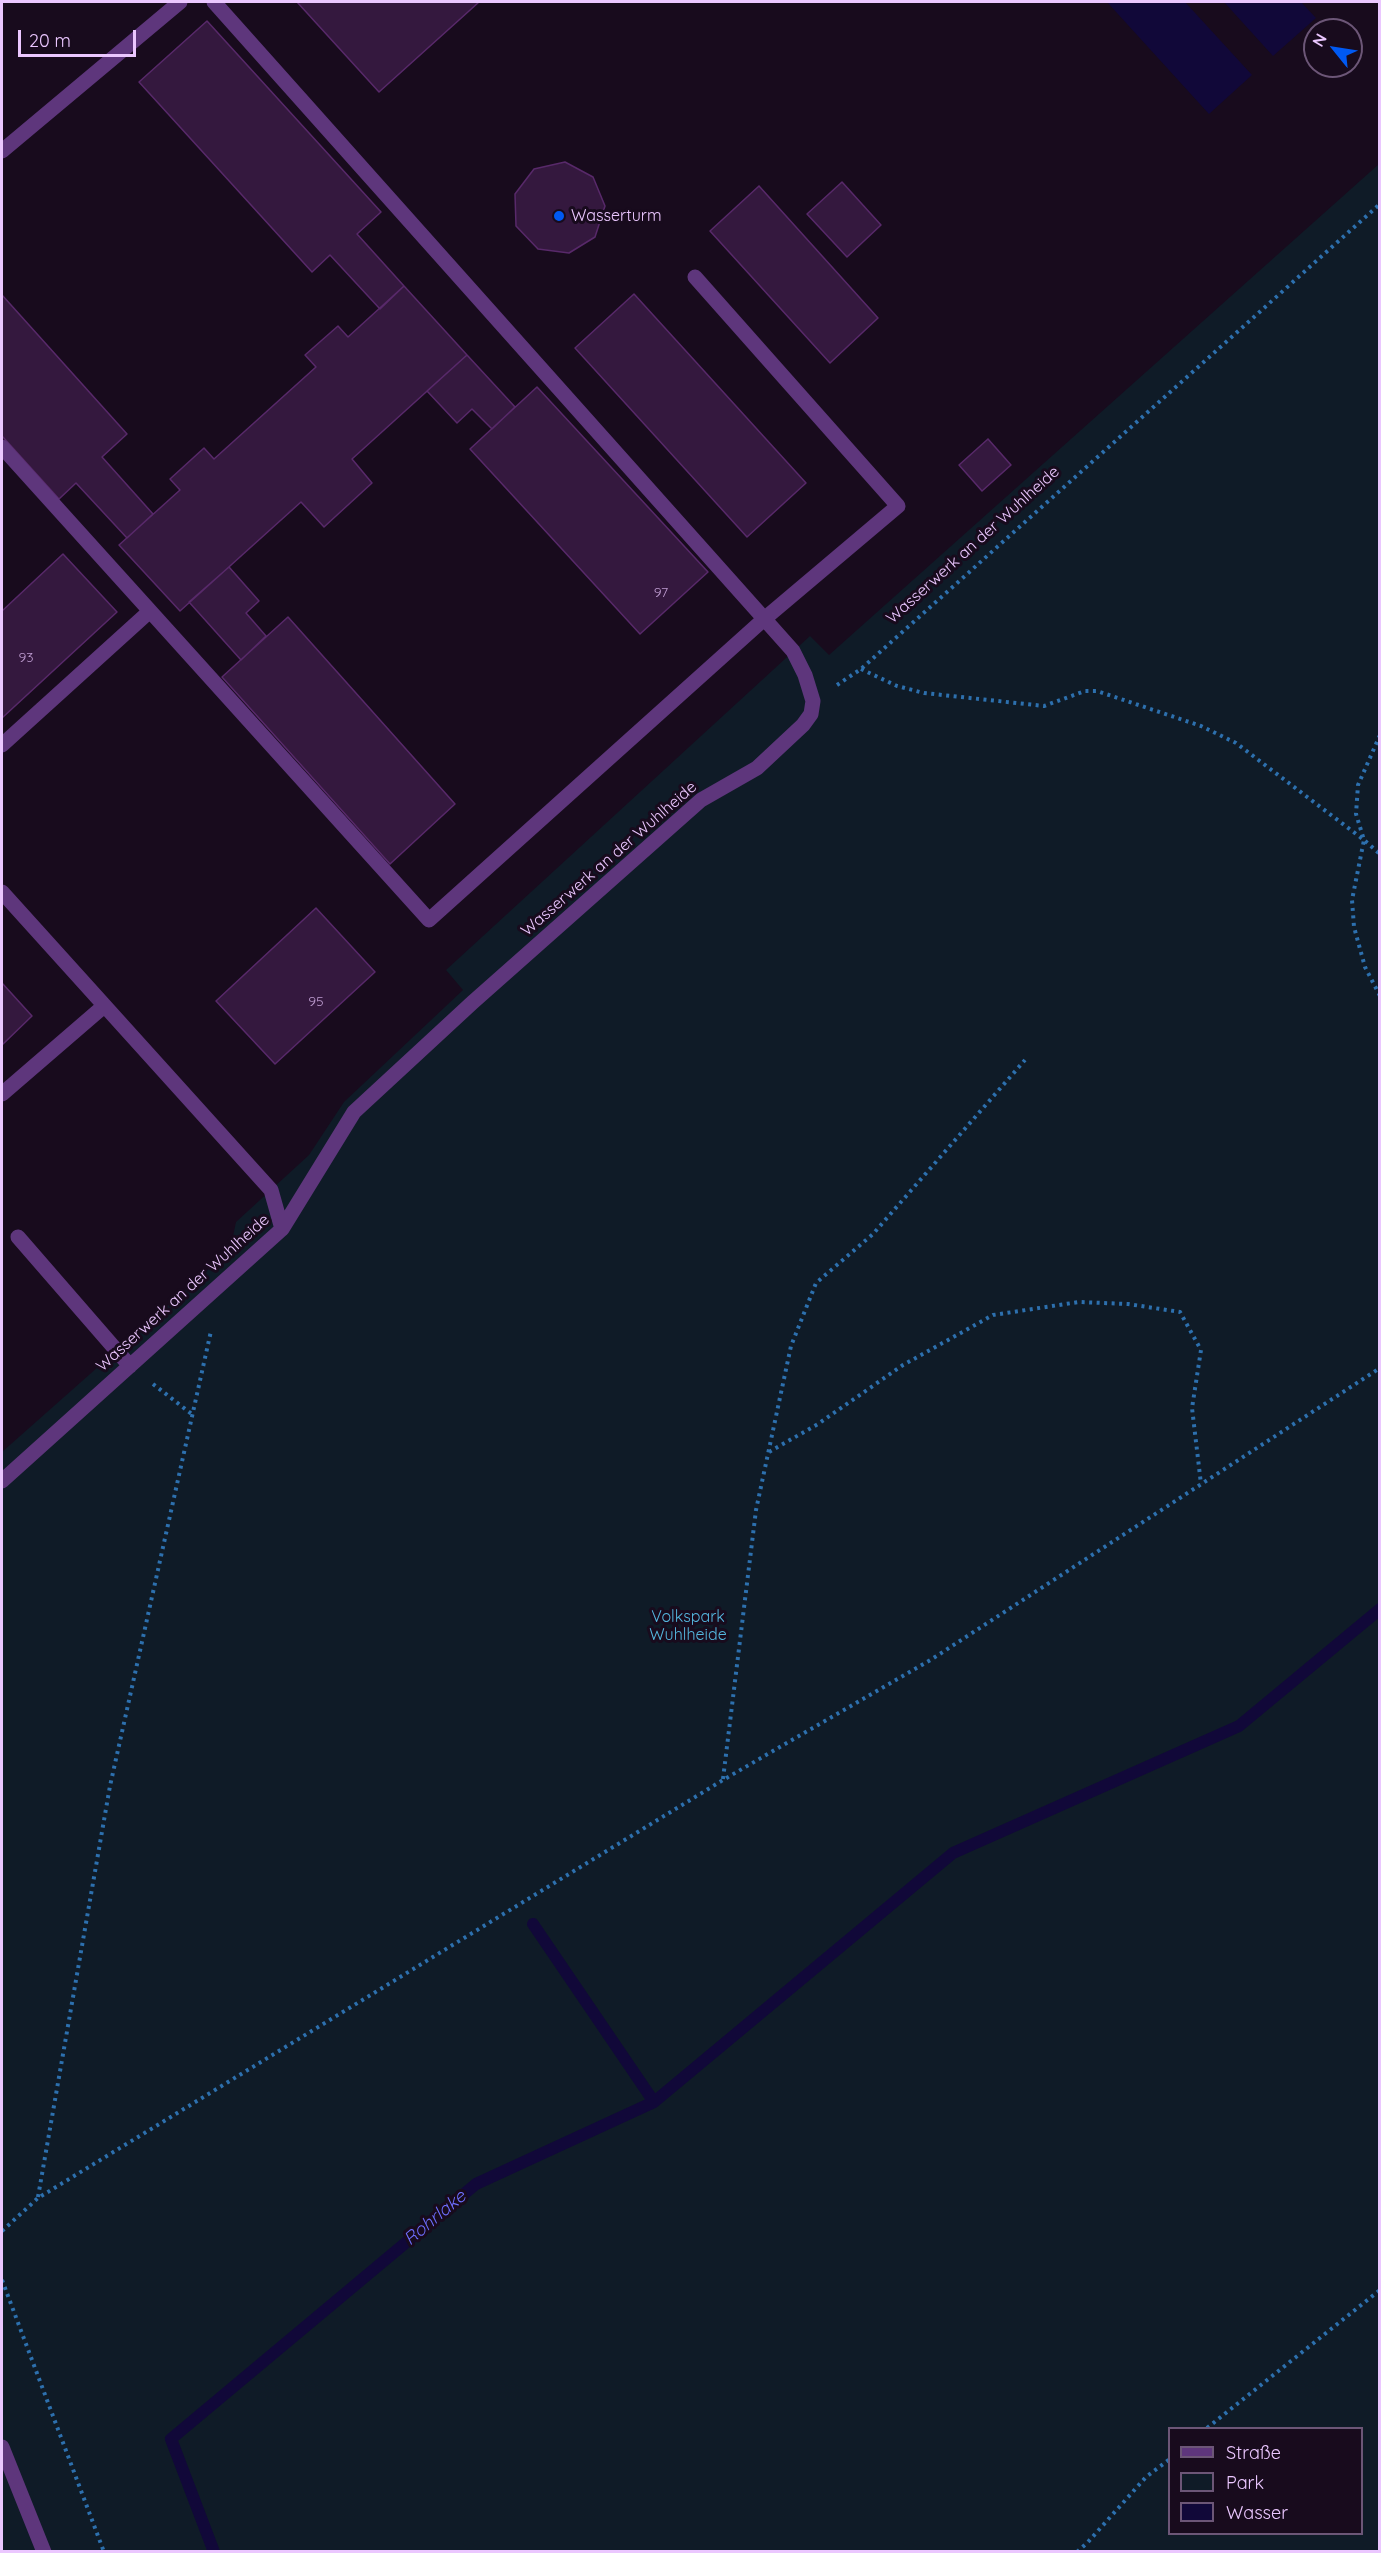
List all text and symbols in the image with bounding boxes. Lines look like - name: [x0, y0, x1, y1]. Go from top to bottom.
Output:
- scale bar: [21, 18, 140, 56]
- north arrow: [1303, 18, 1363, 78]
- text: 20 m: [29, 29, 71, 52]
- text: N: [1308, 30, 1331, 50]
- place label: Wasserturm: [571, 206, 661, 226]
- marker: Wasserturm: [552, 209, 566, 223]
- street label: Wasserwerk an der Wuhlheide: [883, 462, 1063, 628]
- house number: 97: [654, 585, 668, 601]
- house number: 93: [18, 650, 34, 666]
- street label: Wasserwerk an der Wuhlheide: [517, 778, 701, 940]
- house number: 95: [308, 994, 324, 1010]
- street label: Wasserwerk an der Wuhlheide: [93, 1210, 273, 1376]
- park label: Volkspark Wuhlheide: [649, 1607, 727, 1645]
- water label: Rohrlake: [400, 2186, 470, 2250]
- legend: [1168, 2427, 1363, 2535]
- text: Straße: [1226, 2441, 1281, 2464]
- text: Park: [1226, 2471, 1264, 2494]
- text: Wasser: [1226, 2501, 1288, 2524]

